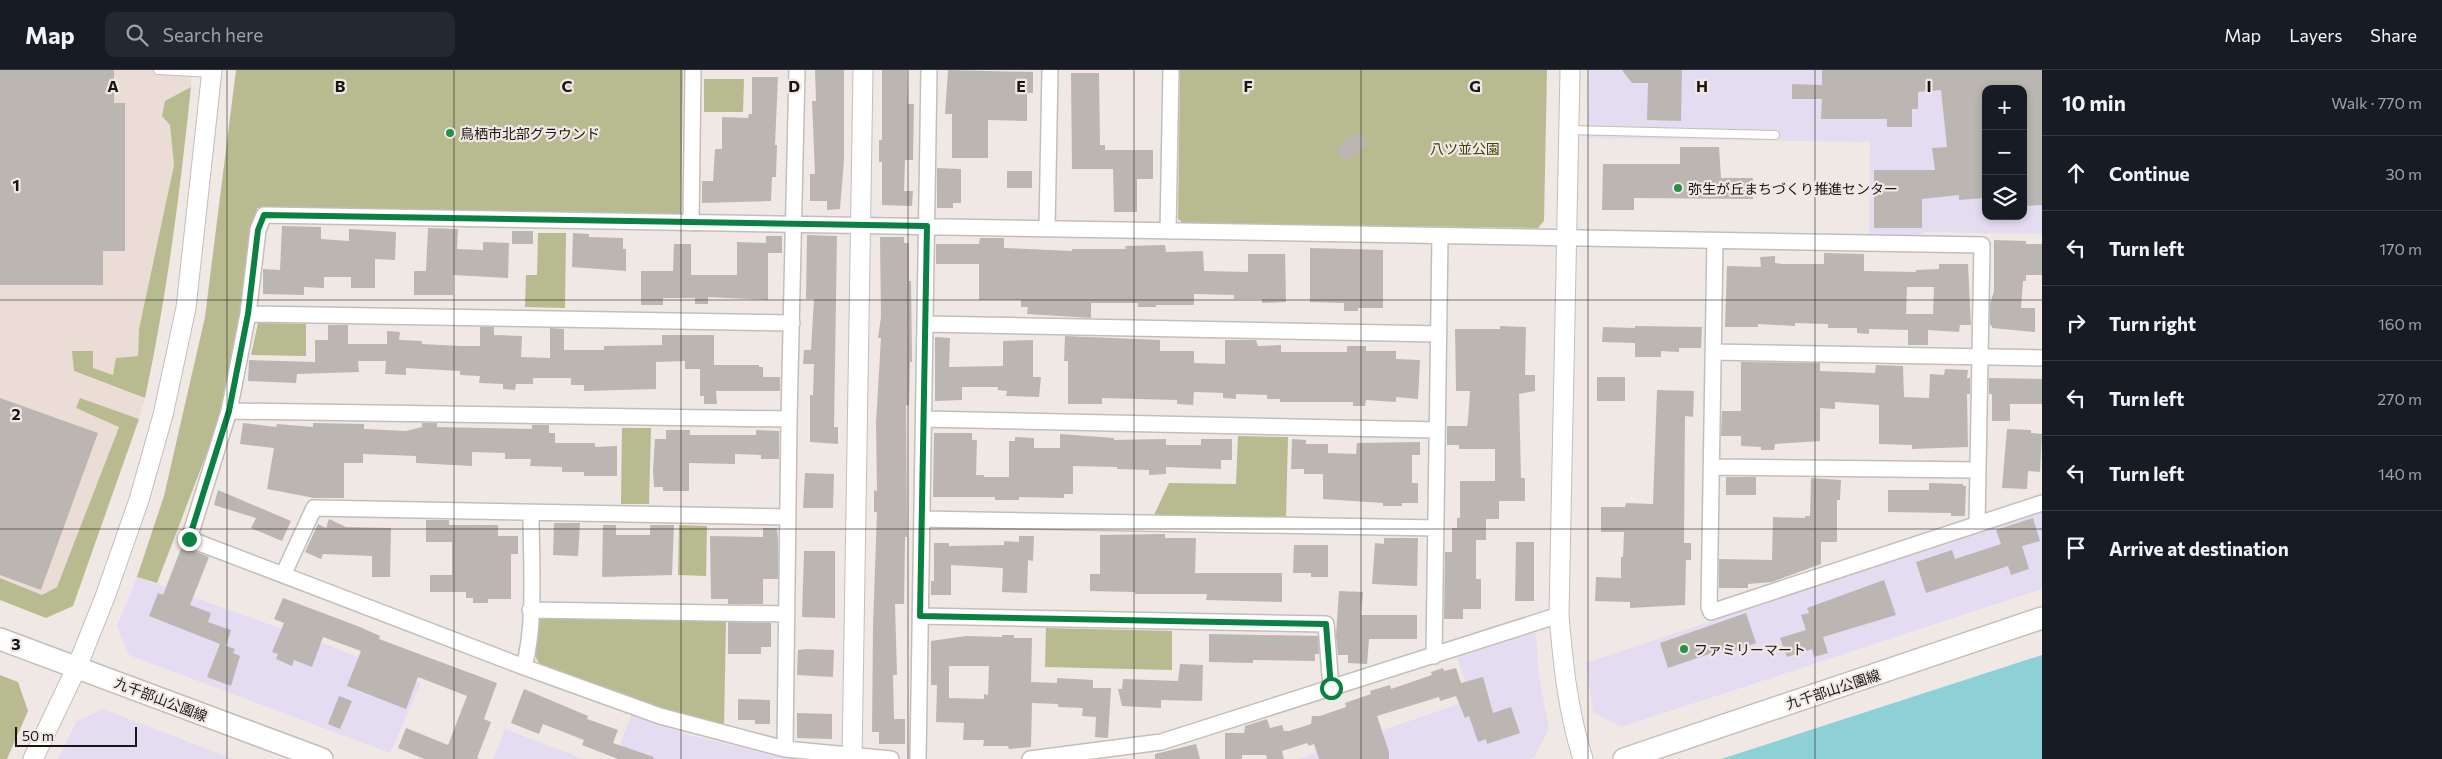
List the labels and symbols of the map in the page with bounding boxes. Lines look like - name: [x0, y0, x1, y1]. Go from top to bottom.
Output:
- text: A: [107, 76, 119, 95]
- text: B: [335, 76, 346, 95]
- text: C: [562, 76, 573, 95]
- text: D: [788, 76, 800, 95]
- text: E: [1016, 76, 1026, 95]
- text: F: [1243, 76, 1253, 95]
- text: G: [1469, 76, 1481, 95]
- text: H: [1696, 76, 1708, 95]
- text: I: [1926, 76, 1932, 95]
- place label: 鳥栖市北部グラウンド: [460, 125, 600, 142]
- marker: 鳥栖市北部グラウンド: [444, 127, 456, 139]
- park label: 八ツ並公園: [1430, 140, 1500, 157]
- text: 1: [12, 175, 20, 194]
- place label: 弥生が丘まちづくり推進センター: [1688, 180, 1898, 197]
- marker: 弥生が丘まちづくり推進センター: [1672, 182, 1684, 194]
- text: 2: [11, 404, 21, 423]
- route end: [178, 528, 201, 551]
- text: 3: [11, 634, 21, 653]
- place label: ファミリーマート: [1694, 641, 1806, 658]
- marker: ファミリーマート: [1678, 643, 1690, 655]
- street label: 九千部山公園線: [1784, 666, 1882, 712]
- street label: 九千部山公園線: [112, 674, 210, 724]
- route start: [1320, 677, 1343, 700]
- scale bar: [15, 724, 138, 747]

